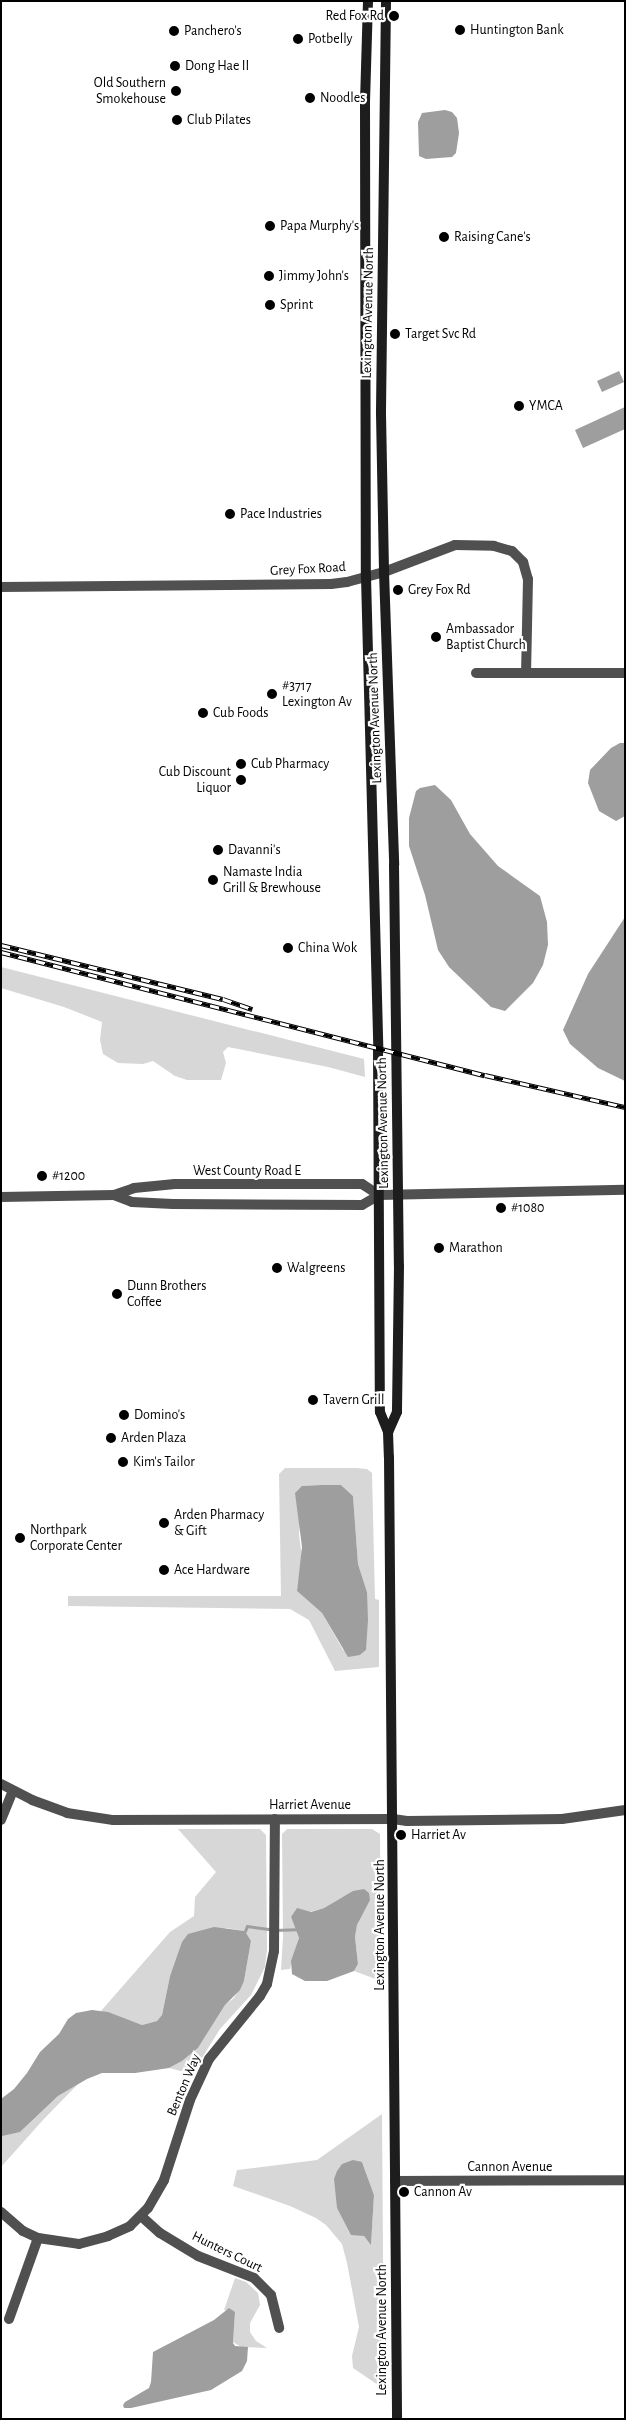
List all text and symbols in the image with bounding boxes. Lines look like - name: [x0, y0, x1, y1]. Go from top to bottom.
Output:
- place label: Red Fox Rd: [326, 8, 384, 24]
- marker: Red Fox Rd: [388, 10, 400, 22]
- place label: Huntington Bank: [470, 22, 564, 38]
- place label: Panchero's: [184, 23, 242, 39]
- marker: Huntington Bank: [454, 24, 466, 36]
- marker: Panchero's: [168, 25, 180, 37]
- place label: Potbelly: [308, 31, 353, 47]
- marker: Potbelly: [292, 33, 304, 45]
- place label: Dong Hae II: [185, 58, 249, 74]
- marker: Dong Hae II: [169, 60, 181, 72]
- place label: Old Southern Smokehouse: [94, 75, 166, 108]
- marker: Old Southern Smokehouse: [170, 85, 182, 97]
- place label: Noodles: [320, 90, 365, 106]
- marker: Noodles: [304, 92, 316, 104]
- place label: Club Pilates: [187, 112, 251, 128]
- marker: Club Pilates: [171, 114, 183, 126]
- place label: Papa Murphy's: [280, 218, 359, 234]
- marker: Papa Murphy's: [264, 220, 276, 232]
- place label: Raising Cane's: [454, 229, 531, 245]
- marker: Raising Cane's: [438, 231, 450, 243]
- street label: Lexington Avenue North: [358, 247, 378, 379]
- place label: Jimmy John's: [279, 268, 349, 284]
- marker: Jimmy John's: [263, 270, 275, 282]
- place label: Sprint: [280, 297, 313, 313]
- marker: Sprint: [264, 299, 276, 311]
- place label: Target Svc Rd: [405, 326, 476, 342]
- marker: Target Svc Rd: [389, 328, 401, 340]
- place label: YMCA: [529, 398, 563, 414]
- marker: YMCA: [513, 400, 525, 412]
- place label: Pace Industries: [240, 506, 322, 522]
- marker: Pace Industries: [224, 508, 236, 520]
- street label: Grey Fox Road: [270, 559, 346, 579]
- place label: Grey Fox Rd: [408, 582, 471, 598]
- marker: Grey Fox Rd: [392, 584, 404, 596]
- place label: Ambassador Baptist Church: [446, 621, 526, 654]
- marker: Ambassador Baptist Church: [430, 631, 442, 643]
- street label: Lexington Avenue North: [364, 652, 386, 784]
- place label: #3717 Lexington Av: [282, 678, 352, 710]
- marker: #3717 Lexington Av: [266, 688, 278, 700]
- place label: Cub Foods: [213, 705, 268, 721]
- marker: Cub Foods: [197, 707, 209, 719]
- place label: Cub Pharmacy: [251, 756, 329, 772]
- marker: Cub Pharmacy: [235, 758, 247, 770]
- place label: Cub Discount Liquor: [159, 764, 231, 796]
- marker: Cub Discount Liquor: [235, 774, 247, 786]
- place label: Davanni's: [228, 842, 281, 858]
- marker: Davanni's: [212, 844, 224, 856]
- place label: Namaste India Grill & Brewhouse: [223, 864, 321, 896]
- marker: Namaste India Grill & Brewhouse: [207, 874, 219, 886]
- place label: China Wok: [298, 940, 357, 956]
- marker: China Wok: [282, 942, 294, 954]
- street label: Lexington Avenue North: [373, 1057, 393, 1189]
- street label: West County Road E: [193, 1163, 301, 1179]
- place label: #1200: [52, 1168, 85, 1184]
- marker: #1200: [36, 1170, 48, 1182]
- place label: #1080: [511, 1200, 544, 1216]
- marker: #1080: [495, 1202, 507, 1214]
- place label: Marathon: [449, 1240, 503, 1256]
- marker: Marathon: [433, 1242, 445, 1254]
- place label: Walgreens: [287, 1260, 345, 1276]
- marker: Walgreens: [271, 1262, 283, 1274]
- place label: Dunn Brothers Coffee: [127, 1278, 206, 1310]
- marker: Dunn Brothers Coffee: [111, 1288, 123, 1300]
- place label: Tavern Grill: [323, 1392, 384, 1408]
- marker: Tavern Grill: [307, 1394, 319, 1406]
- place label: Domino's: [134, 1407, 185, 1423]
- marker: Domino's: [118, 1409, 130, 1421]
- place label: Arden Plaza: [121, 1430, 186, 1446]
- marker: Arden Plaza: [105, 1432, 117, 1444]
- place label: Kim's Tailor: [133, 1454, 195, 1470]
- marker: Kim's Tailor: [117, 1456, 129, 1468]
- place label: Arden Pharmacy & Gift: [174, 1507, 264, 1540]
- marker: Arden Pharmacy & Gift: [158, 1517, 170, 1529]
- place label: Northpark Corporate Center: [30, 1522, 122, 1554]
- marker: Northpark Corporate Center: [14, 1532, 26, 1544]
- place label: Ace Hardware: [174, 1562, 250, 1578]
- marker: Ace Hardware: [158, 1564, 170, 1576]
- street label: Harriet Avenue: [269, 1797, 351, 1813]
- place label: Harriet Av: [411, 1827, 466, 1843]
- marker: Harriet Av: [395, 1829, 407, 1841]
- street label: Lexington Avenue North: [372, 1859, 388, 1991]
- street label: Benton Way: [163, 2052, 205, 2118]
- street label: Cannon Avenue: [468, 2159, 552, 2175]
- place label: Cannon Av: [414, 2184, 472, 2200]
- marker: Cannon Av: [398, 2186, 410, 2198]
- street label: Hunters Court: [189, 2228, 265, 2276]
- street label: Lexington Avenue North: [374, 2264, 390, 2396]

